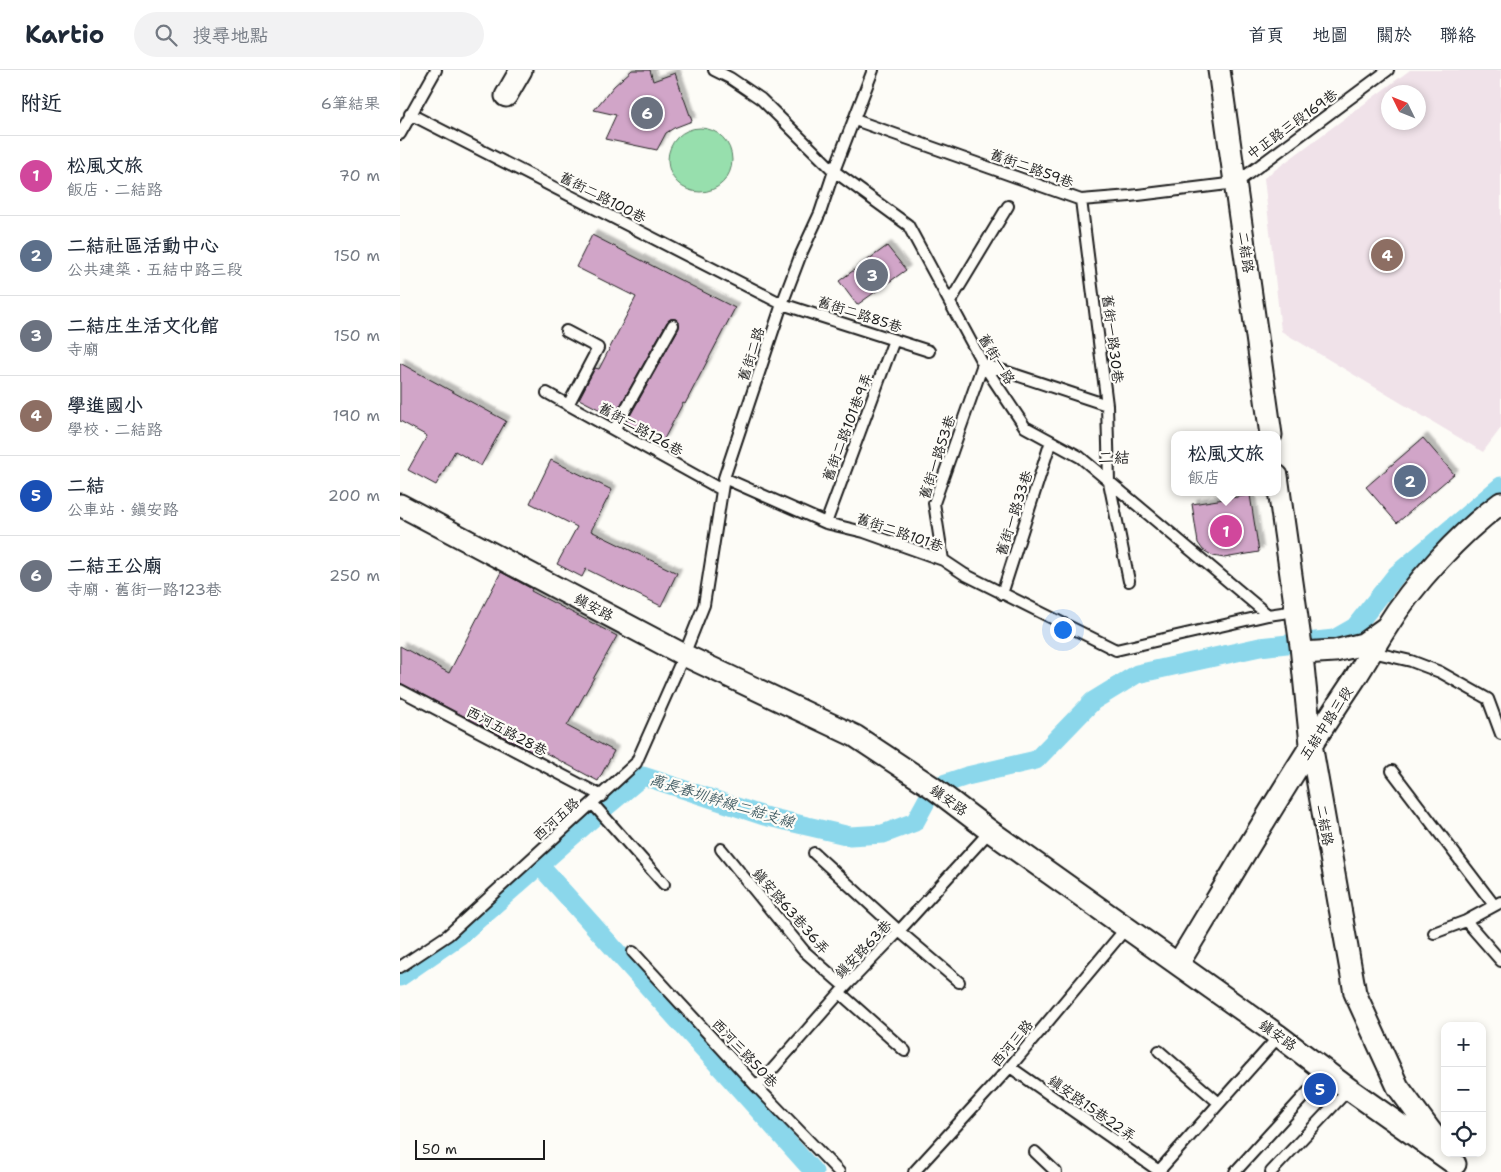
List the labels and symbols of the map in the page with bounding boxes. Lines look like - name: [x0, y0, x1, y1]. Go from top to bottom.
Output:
- street label: 中正路三段169巷: [1243, 84, 1342, 163]
- north arrow: [1381, 85, 1426, 130]
- pin: 6: [631, 94, 663, 132]
- street label: 舊街二路59巷: [988, 145, 1077, 192]
- street label: 舊街二路100巷: [557, 167, 650, 227]
- street label: 二結路: [1234, 230, 1258, 274]
- pin: 4: [1371, 236, 1403, 274]
- pin: 3: [856, 256, 888, 294]
- street label: 舊街二路85巷: [815, 292, 906, 336]
- street label: 舊街一路30巷: [1099, 294, 1127, 385]
- street label: 舊街二路: [734, 325, 768, 383]
- street label: 舊街一路: [975, 330, 1019, 388]
- street label: 舊街二路101巷9弄: [818, 370, 876, 484]
- street label: 舊街二路126巷: [595, 398, 687, 460]
- street label: 舊街一路53巷: [915, 412, 959, 502]
- district label: 二結: [1098, 447, 1130, 468]
- pin: 2: [1394, 462, 1426, 500]
- street label: 舊街一路33巷: [992, 467, 1037, 558]
- street label: 舊街二路101巷: [854, 509, 947, 556]
- pin: 1: [1210, 512, 1242, 550]
- street label: 鎮安路: [571, 589, 617, 625]
- your location: [1050, 617, 1076, 643]
- street label: 五結中路三段: [1296, 683, 1356, 763]
- street label: 西河五路28巷: [463, 702, 551, 760]
- water label: 萬長春圳幹線二結支線: [647, 770, 798, 833]
- street label: 鎮安路: [927, 780, 971, 820]
- street label: 西河五路: [529, 794, 583, 844]
- street label: 二結路: [1312, 803, 1338, 847]
- street label: 鎮安路63巷36弄: [749, 864, 833, 958]
- street label: 鎮安路63巷: [831, 915, 896, 982]
- street label: 西河三路50巷: [708, 1015, 782, 1092]
- street label: 鎮安路: [1256, 1015, 1300, 1055]
- street label: 西河三路: [987, 1016, 1037, 1070]
- pin: 5: [1304, 1070, 1336, 1108]
- street label: 鎮安路15巷22弄: [1045, 1071, 1139, 1145]
- scale bar: [415, 1137, 545, 1160]

